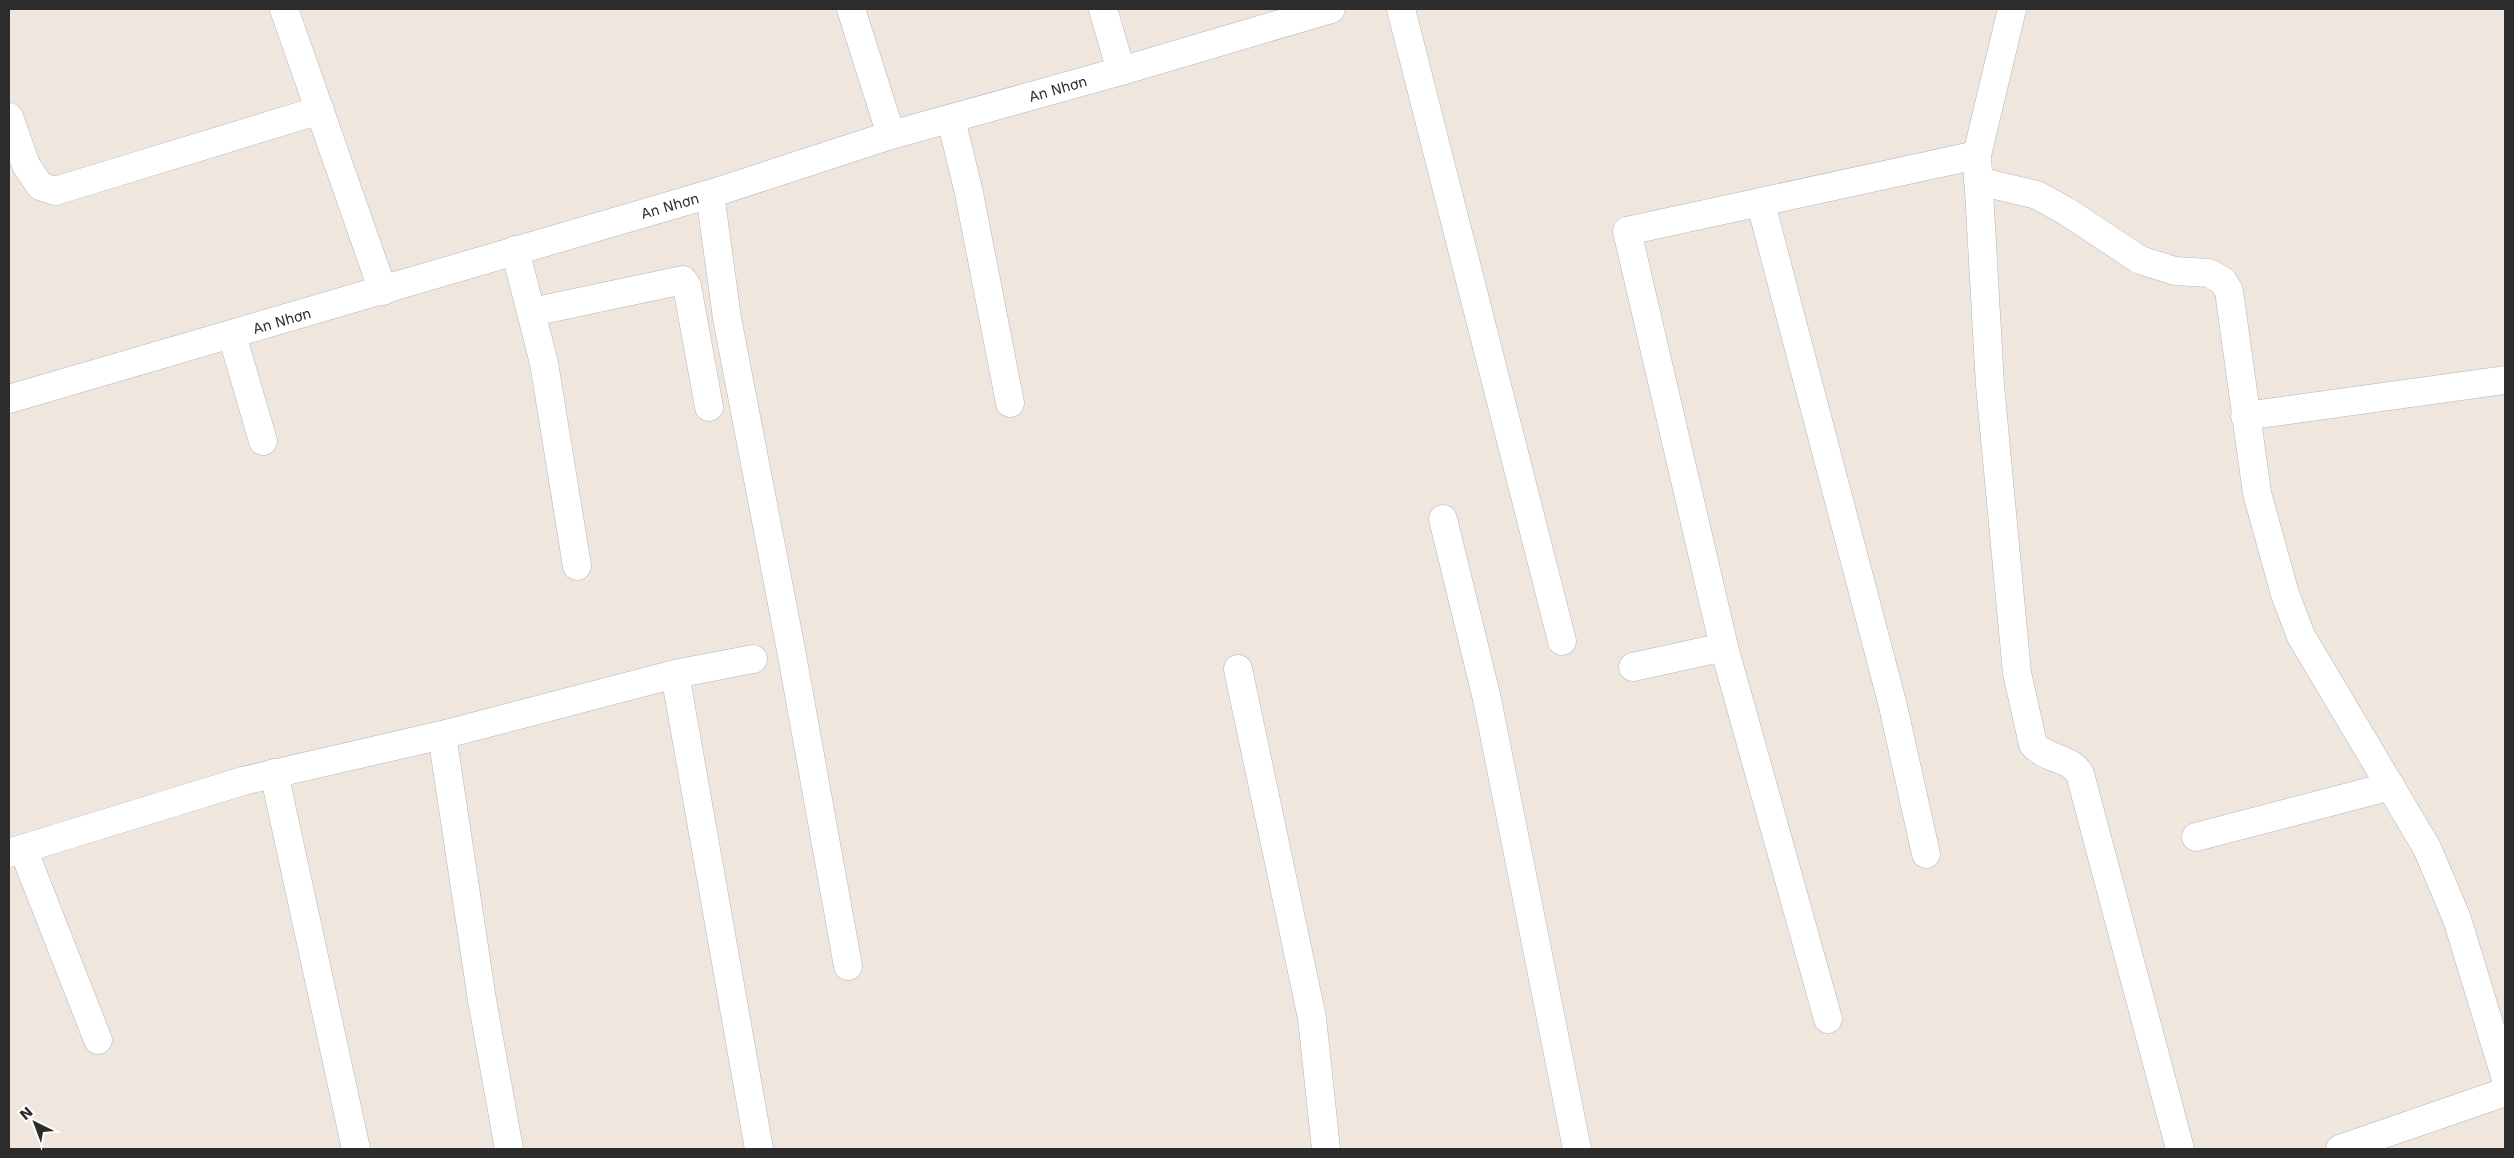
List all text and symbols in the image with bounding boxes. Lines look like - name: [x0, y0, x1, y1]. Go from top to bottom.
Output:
- street label: An Nhơn: [1027, 73, 1089, 105]
- street label: An Nhơn: [639, 190, 701, 222]
- street label: An Nhơn: [251, 305, 313, 337]
- north arrow: [10, 1098, 60, 1148]
- text: N: [17, 1103, 36, 1123]

